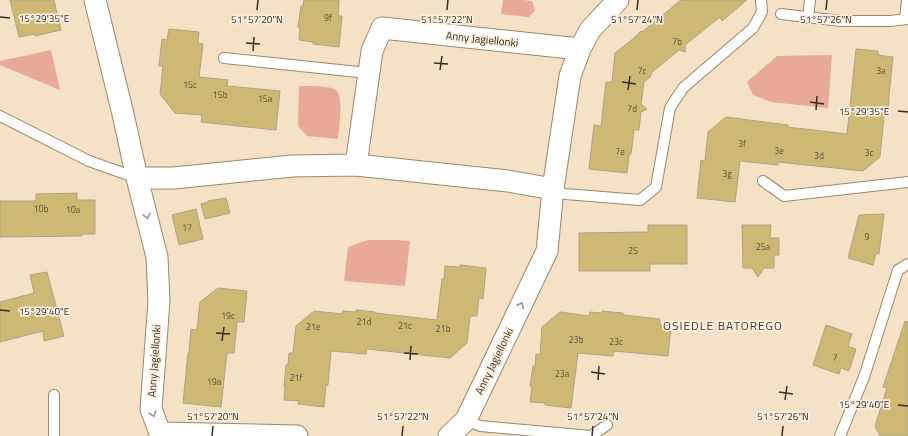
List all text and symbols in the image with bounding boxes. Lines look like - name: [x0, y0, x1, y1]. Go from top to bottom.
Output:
- text: 15°29'35"E: [19, 11, 70, 26]
- house number: 9f: [324, 11, 332, 24]
- text: 51°57'20"N: [231, 12, 283, 27]
- text: 51°57'22"N: [421, 12, 473, 27]
- text: 51°57'24"N: [611, 12, 663, 27]
- text: 51°57'26"N: [800, 12, 852, 27]
- street label: Anny Jagiellonki: [445, 27, 519, 51]
- house number: 7b: [672, 35, 682, 48]
- house number: 7c: [638, 64, 647, 77]
- house number: 3a: [876, 64, 886, 77]
- house number: 15c: [183, 78, 197, 91]
- house number: 15b: [213, 88, 228, 101]
- house number: 15a: [258, 92, 273, 105]
- house number: 7d: [627, 102, 637, 115]
- text: 15°29'35"E: [839, 104, 890, 119]
- house number: 3f: [738, 137, 746, 150]
- house number: 3e: [774, 144, 784, 157]
- house number: 7e: [615, 145, 625, 158]
- house number: 3c: [865, 146, 874, 159]
- house number: 3d: [814, 149, 824, 162]
- house number: 3g: [722, 167, 732, 180]
- house number: 10b: [34, 202, 49, 215]
- house number: 10a: [66, 203, 81, 216]
- one-way arrow: [142, 213, 150, 219]
- house number: 17: [182, 221, 192, 234]
- house number: 9: [864, 230, 870, 243]
- house number: 25a: [756, 240, 771, 253]
- house number: 25: [628, 244, 638, 257]
- one-way arrow: [516, 302, 524, 309]
- text: 15°29'40"E: [19, 304, 70, 319]
- house number: 19c: [221, 309, 235, 322]
- house number: 21d: [357, 315, 372, 328]
- district label: OSIEDLE BATOREGO: [663, 316, 783, 335]
- house number: 21c: [398, 319, 412, 332]
- house number: 21e: [306, 320, 321, 333]
- house number: 21b: [436, 322, 451, 335]
- street label: Anny Jagiellonki: [143, 324, 165, 398]
- street label: Anny Jagiellonki: [471, 325, 517, 397]
- house number: 23b: [569, 333, 584, 346]
- house number: 23c: [609, 335, 623, 348]
- house number: 7: [832, 351, 838, 364]
- house number: 23a: [555, 367, 570, 380]
- house number: 21f: [289, 371, 303, 384]
- house number: 19a: [207, 375, 222, 388]
- text: 15°29'40"E: [839, 397, 890, 412]
- text: 51°57'20"N: [187, 409, 239, 424]
- text: 51°57'22"N: [377, 409, 429, 424]
- text: 51°57'24"N: [567, 409, 619, 424]
- text: 51°57'26"N: [757, 409, 809, 424]
- one-way arrow: [148, 410, 157, 417]

